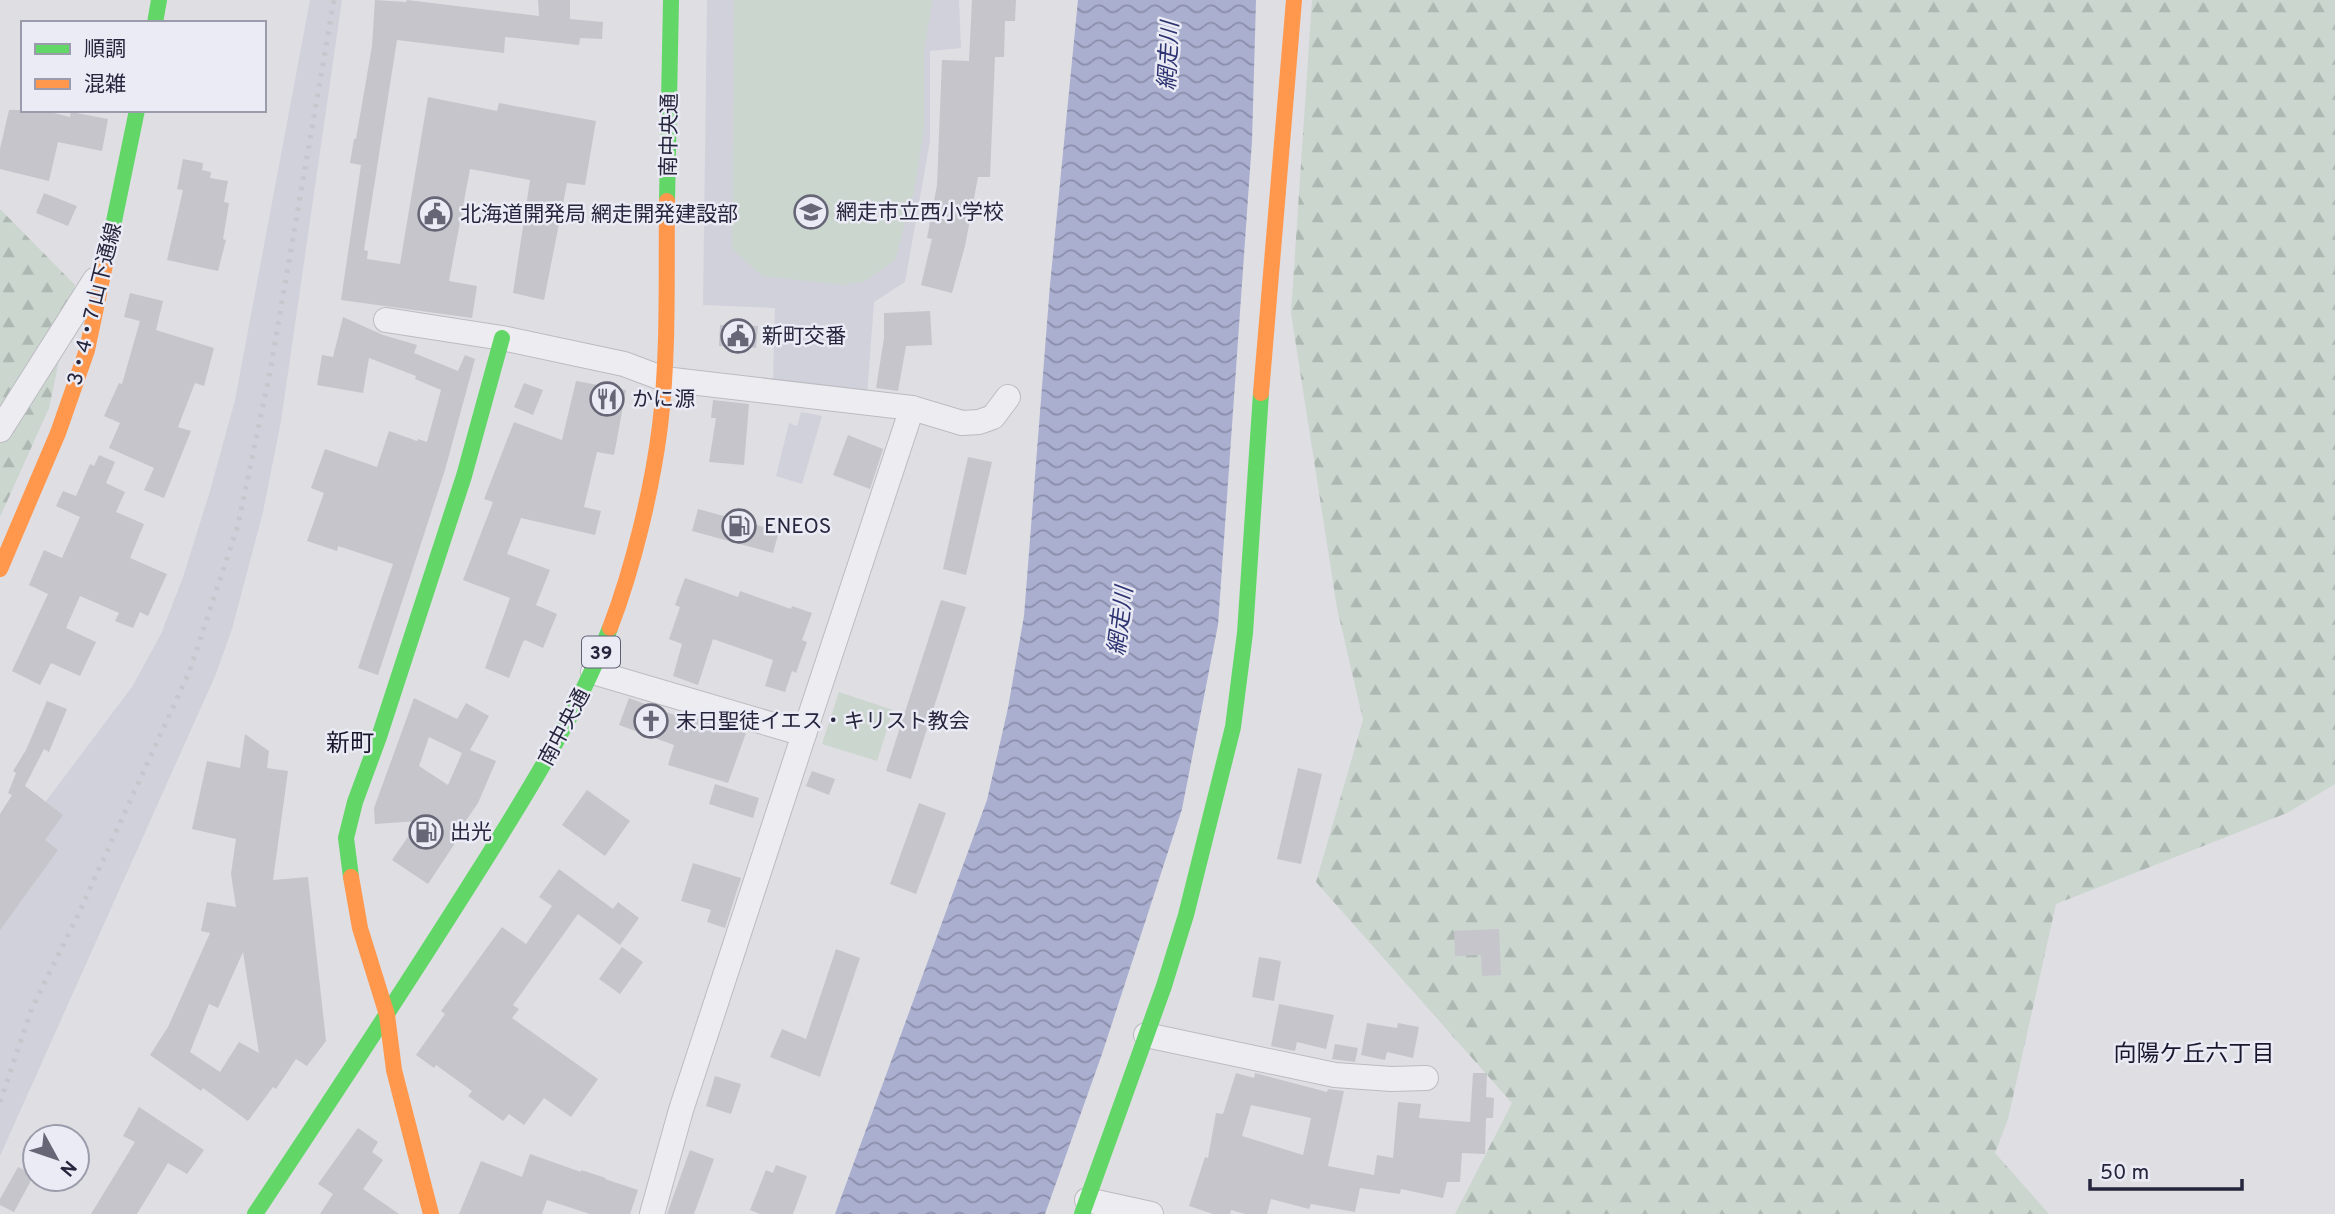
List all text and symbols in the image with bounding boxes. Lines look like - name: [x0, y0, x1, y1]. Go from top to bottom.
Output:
- water label: 網走川: [1154, 18, 1187, 91]
- legend: [21, 21, 266, 112]
- text: 順調: [84, 37, 126, 64]
- text: 混雑: [84, 72, 126, 99]
- street label: 南中央通: [656, 93, 685, 177]
- school or university icon: 網走市立西小学校: [792, 193, 830, 231]
- public building icon: 北海道開発局 網走開発建設部: [416, 195, 454, 233]
- place label: 網走市立西小学校: [836, 200, 1004, 227]
- place label: 北海道開発局 網走開発建設部: [460, 202, 738, 229]
- street label: 3・4・7 山下通線: [62, 220, 129, 389]
- public building icon: 新町交番: [719, 317, 757, 355]
- place label: 新町交番: [762, 324, 846, 351]
- restaurant icon: かに源: [588, 380, 626, 418]
- place label: かに源: [632, 387, 695, 414]
- fuel station icon: ENEOS: [720, 507, 758, 545]
- place label: ENEOS: [764, 514, 831, 541]
- water label: 網走川: [1104, 582, 1141, 657]
- road number: 39: [582, 636, 620, 667]
- street label: 南中央通: [534, 684, 597, 771]
- church icon: 末日聖徒イエス・キリスト教会: [632, 702, 670, 740]
- place label: 末日聖徒イエス・キリスト教会: [676, 709, 970, 736]
- district label: 新町: [326, 730, 374, 760]
- fuel station icon: 出光: [407, 813, 445, 851]
- place label: 出光: [450, 820, 492, 847]
- district label: 向陽ケ丘六丁目: [2114, 1041, 2275, 1070]
- north arrow: [21, 1123, 91, 1193]
- scale bar: [2090, 1148, 2242, 1192]
- text: N: [54, 1155, 81, 1181]
- text: 50 m: [2100, 1160, 2149, 1187]

